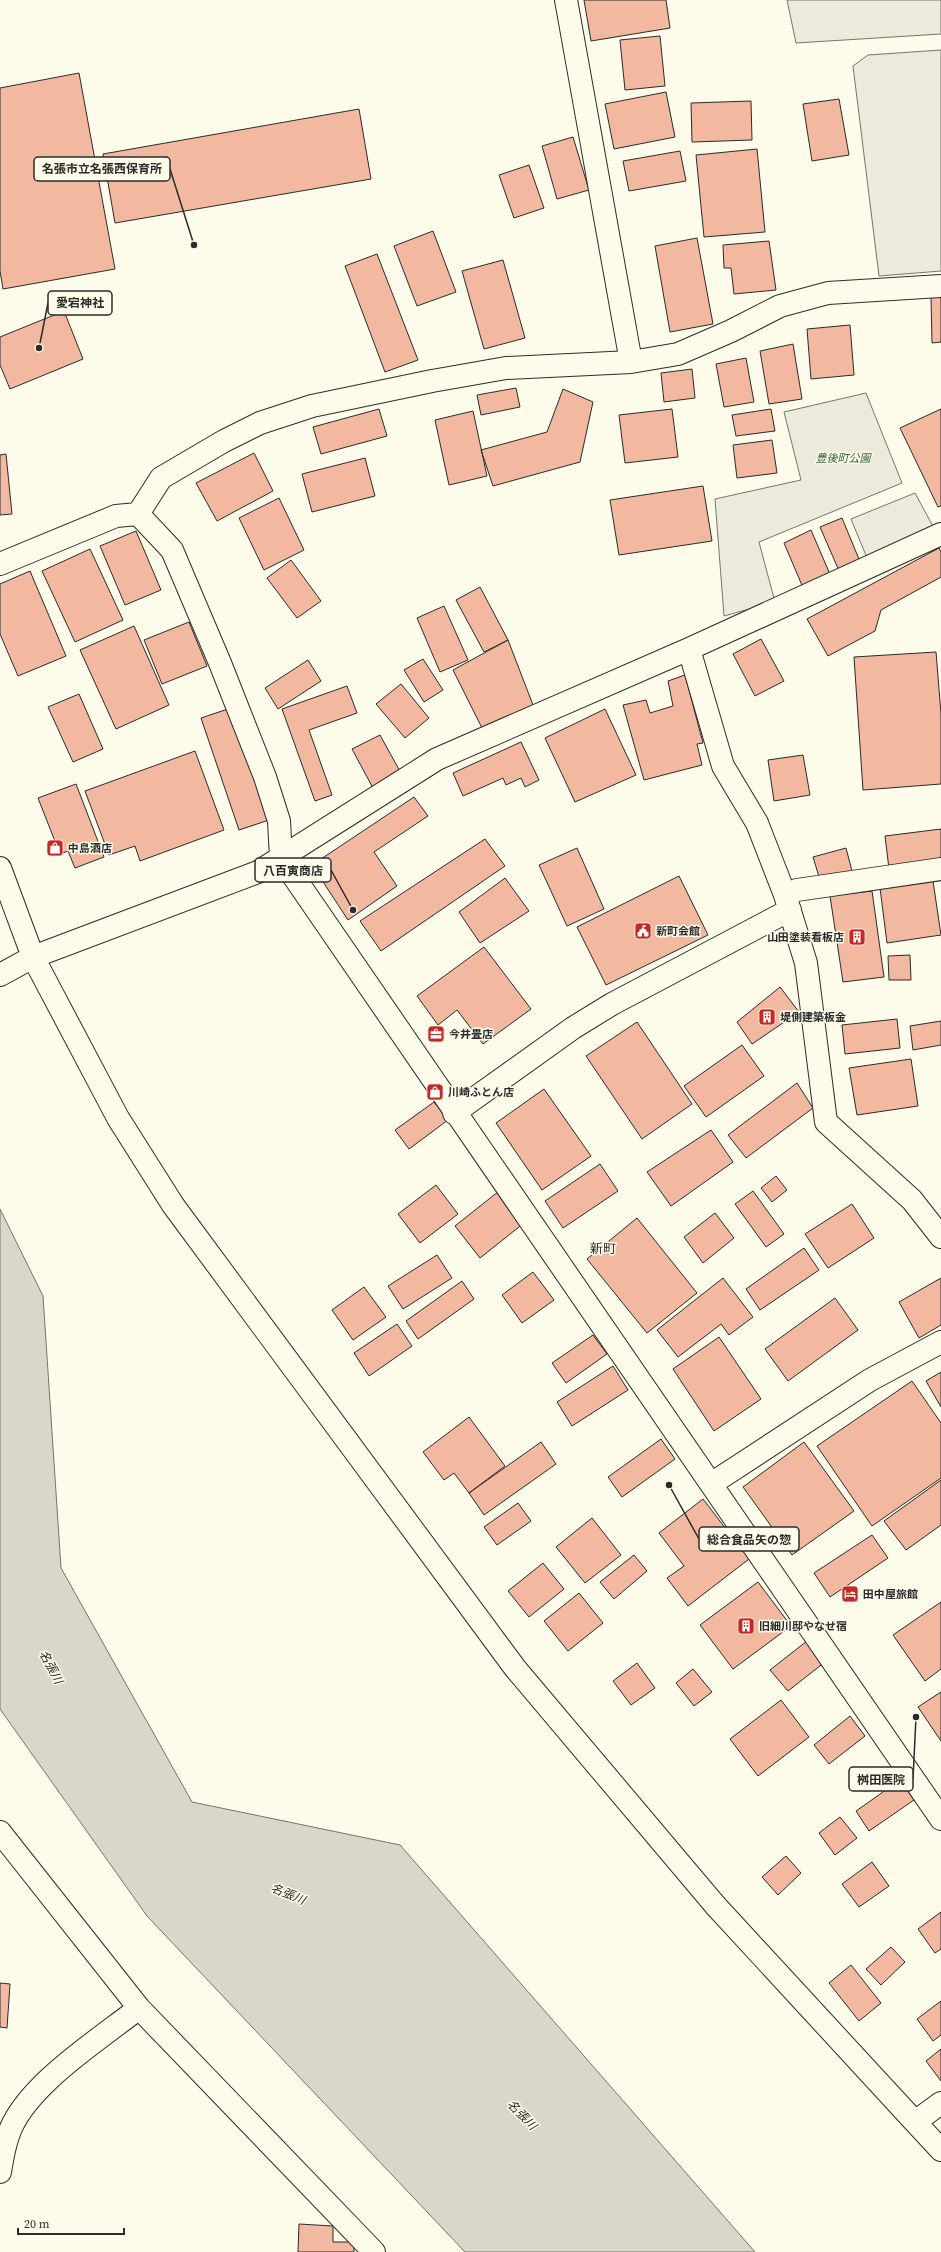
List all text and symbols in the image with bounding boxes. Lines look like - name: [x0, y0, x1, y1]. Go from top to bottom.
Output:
- callout: 名張市立名張西保育所: [34, 157, 170, 181]
- text: 名張市立名張西保育所: [42, 161, 162, 177]
- callout: 愛宕神社: [48, 291, 112, 315]
- text: 愛宕神社: [56, 295, 104, 311]
- park label: 豊後町公園: [816, 451, 872, 466]
- shop icon: 中島酒店: [45, 838, 65, 858]
- place label: 中島酒店: [68, 841, 112, 856]
- callout: 八百寅商店: [255, 858, 331, 882]
- text: 八百寅商店: [263, 863, 323, 879]
- public building icon: 新町会館: [633, 921, 653, 941]
- place label: 新町会館: [656, 924, 700, 939]
- building icon: 山田塗装看板店: [847, 927, 867, 947]
- place label: 山田塗装看板店: [767, 930, 844, 945]
- building icon: 堤側建築板金: [757, 1007, 777, 1027]
- place label: 堤側建築板金: [780, 1010, 846, 1025]
- office icon: 今井畳店: [426, 1024, 446, 1044]
- place label: 今井畳店: [449, 1027, 493, 1042]
- shop icon: 川崎ふとん店: [425, 1082, 445, 1102]
- place label: 川崎ふとん店: [448, 1085, 514, 1100]
- district label: 新町: [590, 1240, 616, 1257]
- callout: 総合食品矢の惣: [699, 1527, 799, 1551]
- text: 総合食品矢の惣: [707, 1532, 791, 1548]
- hotel icon: 田中屋旅館: [840, 1584, 860, 1604]
- place label: 田中屋旅館: [863, 1587, 918, 1602]
- building icon: 旧細川邸やなせ宿: [736, 1616, 756, 1636]
- place label: 旧細川邸やなせ宿: [759, 1619, 847, 1634]
- water label: 名張川: [35, 1647, 67, 1688]
- callout: 桝田医院: [849, 1767, 913, 1791]
- text: 桝田医院: [857, 1772, 905, 1788]
- water label: 名張川: [268, 1880, 310, 1909]
- water label: 名張川: [504, 2096, 542, 2135]
- scale bar: [18, 2210, 124, 2236]
- text: 20 m: [24, 2216, 50, 2232]

